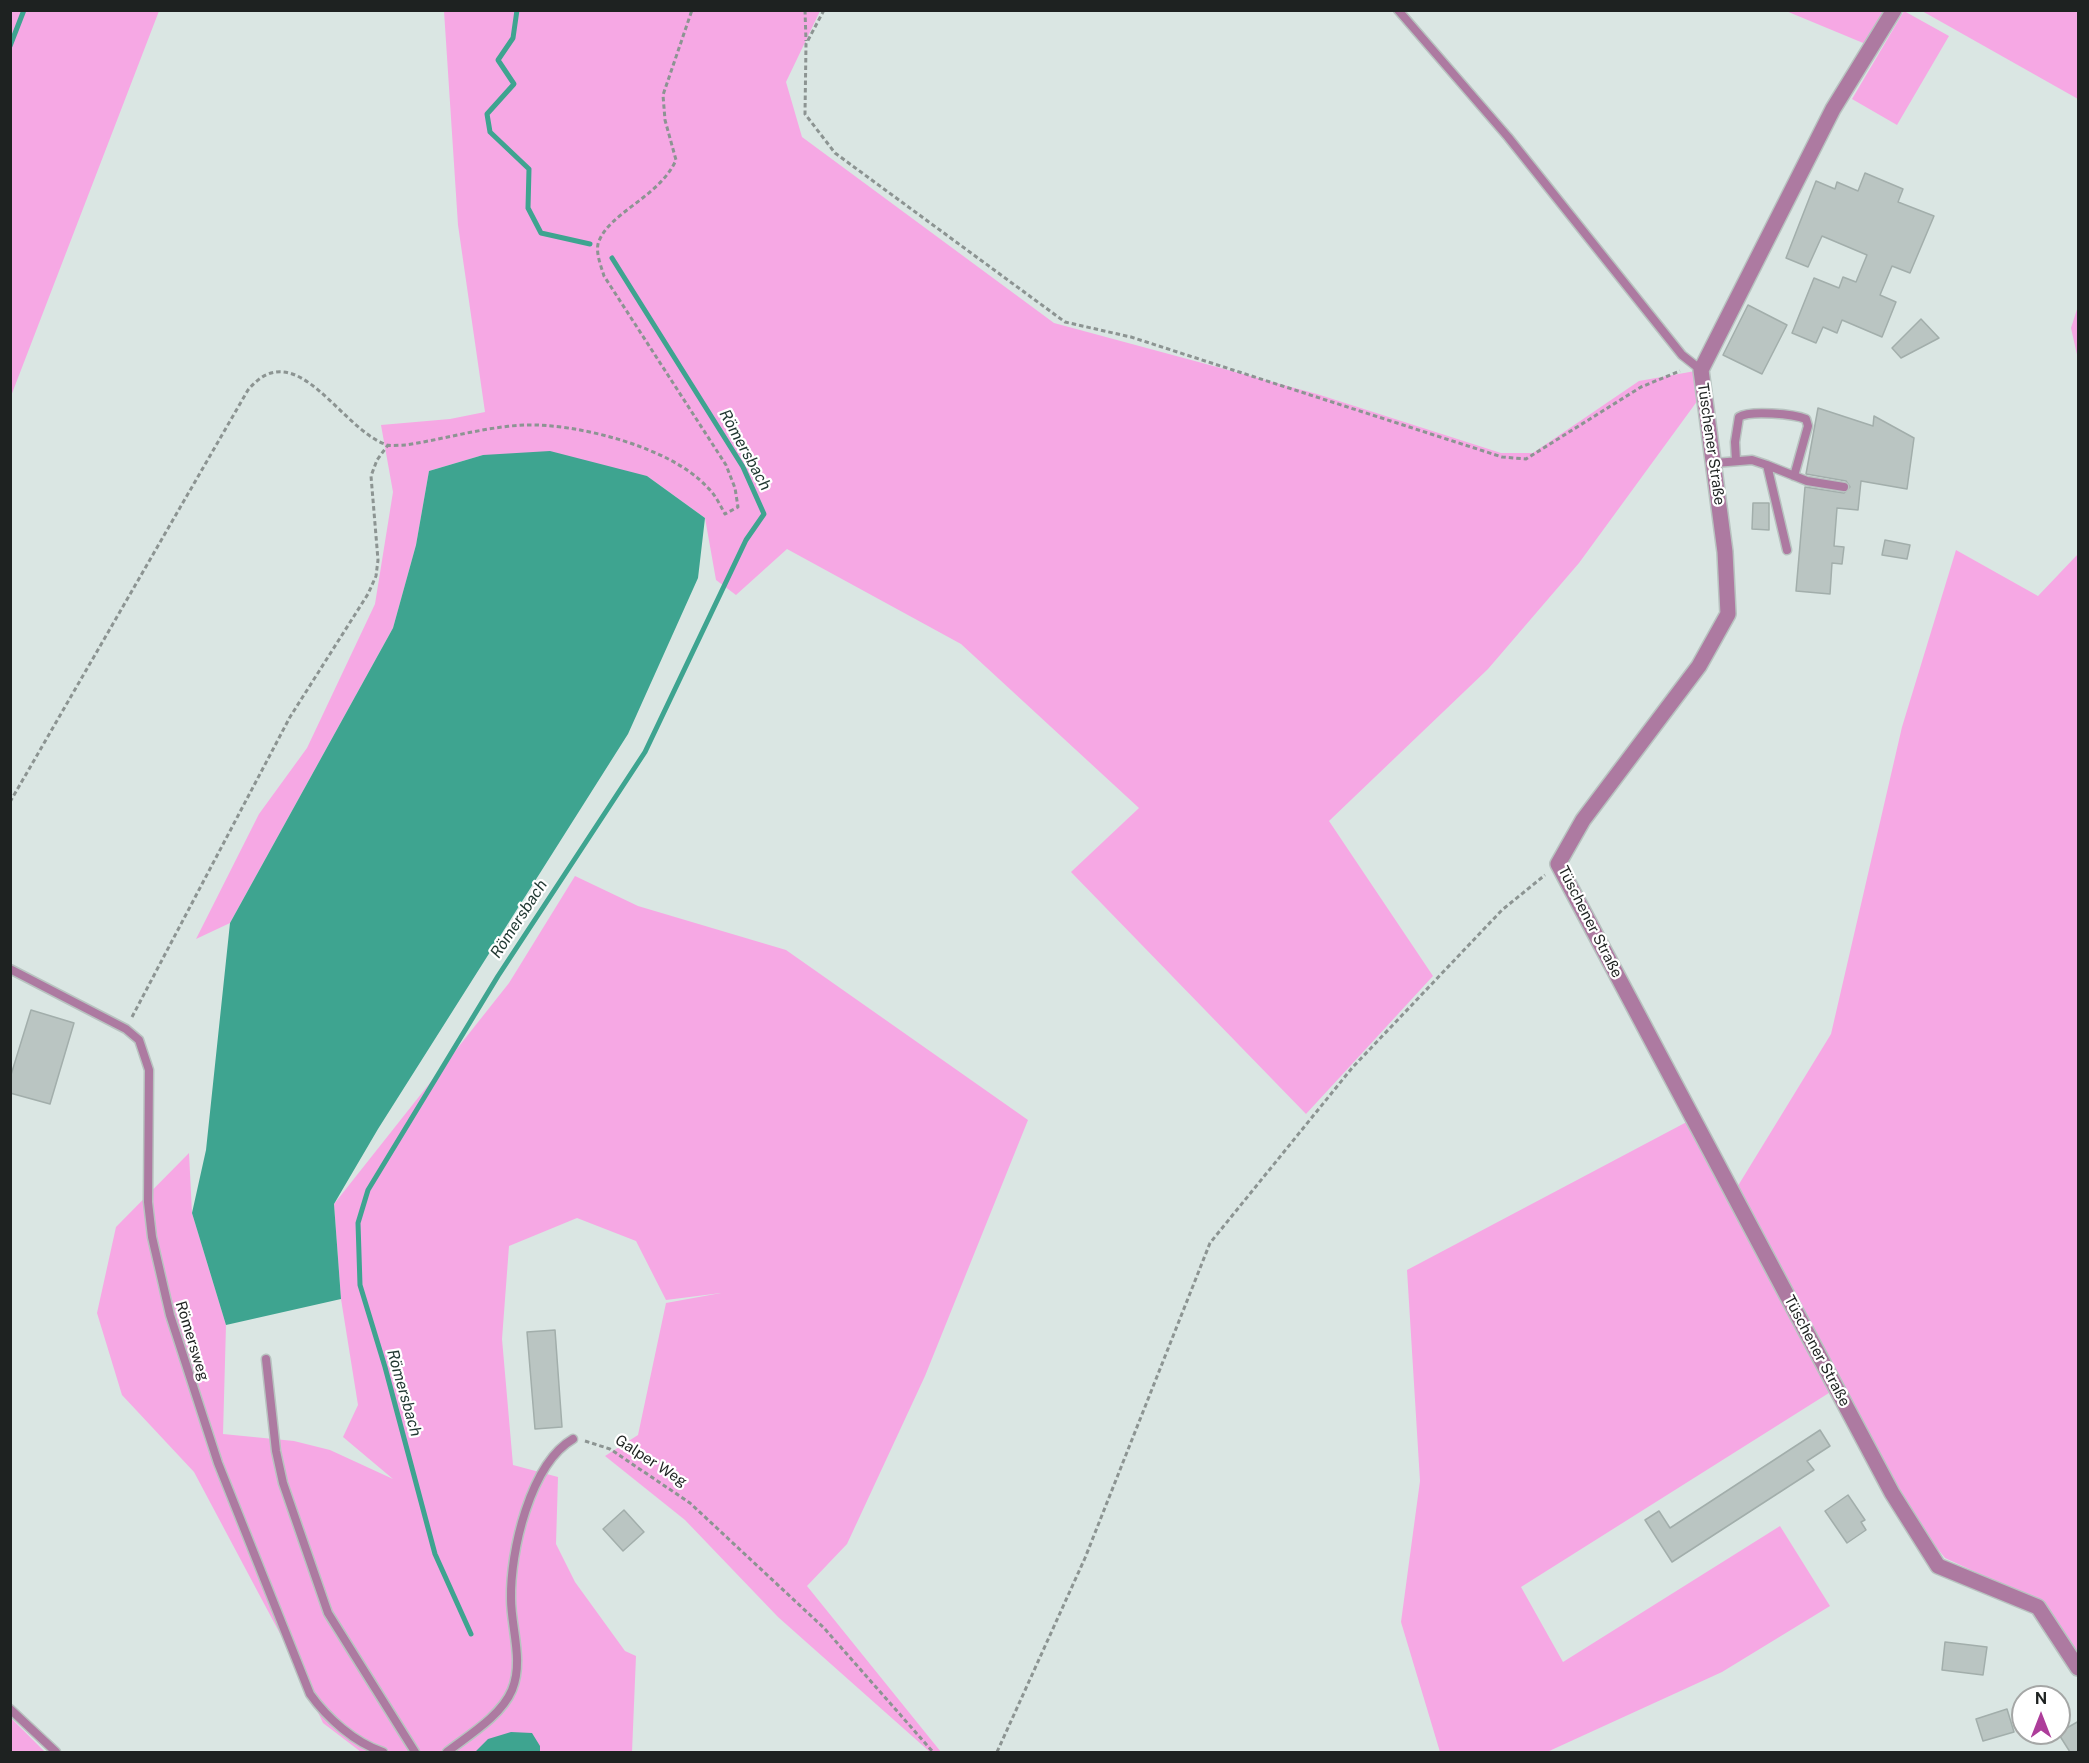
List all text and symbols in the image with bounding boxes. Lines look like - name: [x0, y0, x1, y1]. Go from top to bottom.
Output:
- street label: Tüschener Straße: [1694, 382, 1728, 506]
- water label: Römersbach: [715, 406, 775, 494]
- street label: Tüschener Straße: [1554, 863, 1626, 981]
- water label: Römersbach: [487, 876, 551, 962]
- street label: Tüschener Straße: [1780, 1292, 1854, 1410]
- street label: Römersweg: [171, 1299, 213, 1383]
- water label: Römersbach: [382, 1347, 426, 1439]
- street label: Galper Weg: [612, 1431, 690, 1491]
- north arrow: [2011, 1685, 2071, 1745]
- text: N: [2035, 1689, 2047, 1708]

